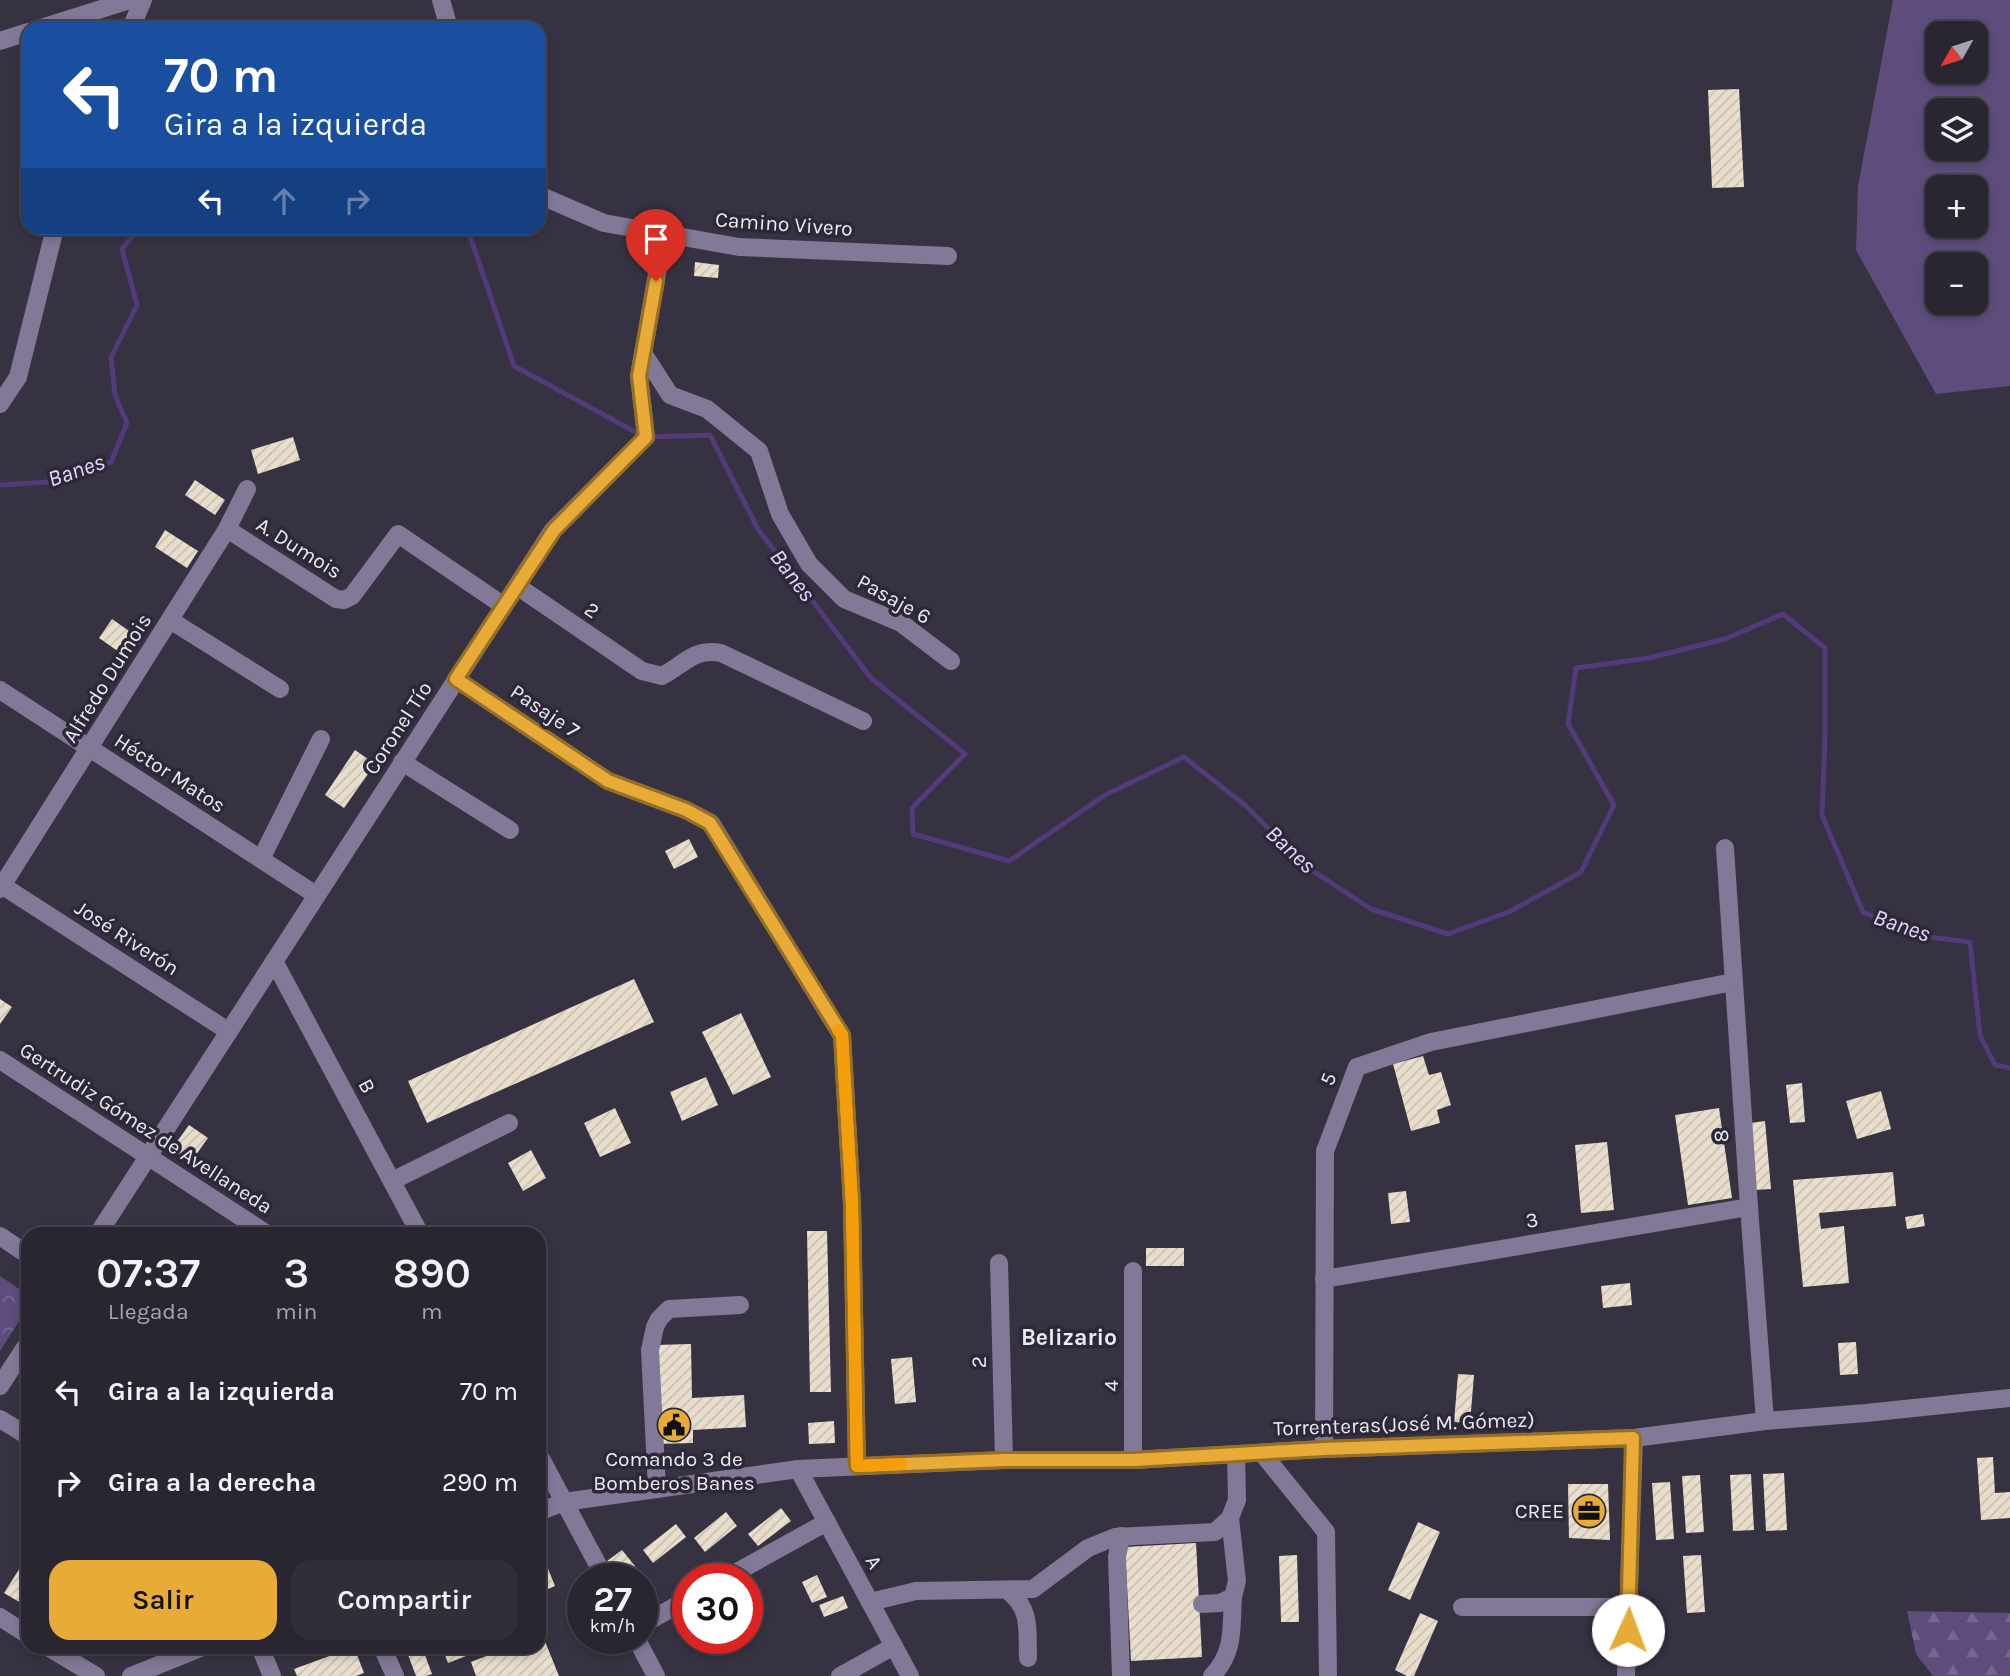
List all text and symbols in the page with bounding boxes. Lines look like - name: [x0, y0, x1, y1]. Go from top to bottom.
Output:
- north arrow: [1925, 21, 1988, 84]
- map controls: [1925, 21, 1988, 315]
- text: 70 m: [164, 47, 278, 104]
- icon: left: [49, 49, 140, 140]
- button: layers: [1925, 98, 1988, 161]
- text: Gira a la izquierda: [164, 106, 427, 143]
- button: +: [1925, 175, 1988, 238]
- icon: left: [192, 182, 230, 220]
- icon: ahead: [265, 182, 303, 220]
- icon: right: [338, 182, 376, 220]
- street label: Camino Vivero: [714, 207, 854, 241]
- pin: [626, 209, 686, 281]
- icon: arrive: [637, 220, 675, 258]
- button: −: [1925, 252, 1988, 315]
- water label: Banes: [44, 448, 108, 493]
- street label: A. Dumois: [252, 512, 346, 584]
- water label: Banes: [764, 544, 821, 607]
- street label: Pasaje 6: [853, 569, 935, 629]
- street label: 2: [580, 597, 604, 623]
- street label: Alfredo Dumois: [58, 609, 156, 747]
- street label: Coronel Tío: [359, 677, 437, 779]
- street label: Pasaje 7: [506, 679, 584, 743]
- street label: Héctor Matos: [110, 728, 230, 818]
- water label: Banes: [1260, 820, 1321, 879]
- street label: José Riverón: [71, 896, 183, 980]
- water label: Banes: [1870, 903, 1934, 948]
- street label: Gertrudiz Gómez de Avellaneda: [15, 1037, 277, 1219]
- street label: 5: [1315, 1069, 1341, 1089]
- street label: B: [353, 1075, 381, 1097]
- street label: 8: [1709, 1129, 1733, 1143]
- street label: 3: [1524, 1207, 1540, 1233]
- text: 07:37: [96, 1248, 200, 1298]
- text: 3: [283, 1248, 309, 1298]
- text: 890: [393, 1248, 471, 1298]
- text: Llegada: [108, 1298, 189, 1325]
- text: min: [275, 1298, 318, 1325]
- text: m: [421, 1298, 443, 1325]
- district label: Belizario: [1021, 1324, 1117, 1351]
- street label: 2: [967, 1356, 991, 1368]
- icon: left: [49, 1373, 87, 1411]
- text: Gira a la izquierda: [108, 1376, 335, 1407]
- text: 70 m: [460, 1376, 518, 1407]
- street label: 4: [1099, 1380, 1123, 1392]
- public building icon: Comando 3 de Bomberos Banes: [655, 1406, 693, 1444]
- street label: Torrenteras(José M. Gómez): [1273, 1407, 1535, 1441]
- place label: Comando 3 de Bomberos Banes: [593, 1447, 755, 1495]
- icon: right: [49, 1464, 87, 1502]
- text: Gira a la derecha: [108, 1467, 317, 1498]
- text: 290 m: [442, 1467, 518, 1498]
- office icon: CREE: [1570, 1492, 1608, 1530]
- place label: CREE: [1515, 1499, 1564, 1523]
- street label: A: [861, 1551, 887, 1573]
- button: Salir: [49, 1560, 277, 1640]
- button: Compartir: [291, 1560, 518, 1640]
- speed limit sign: 30: [672, 1563, 763, 1654]
- text: 27: [593, 1579, 632, 1620]
- position arrow: [1591, 1593, 1665, 1667]
- text: km/h: [590, 1615, 635, 1637]

